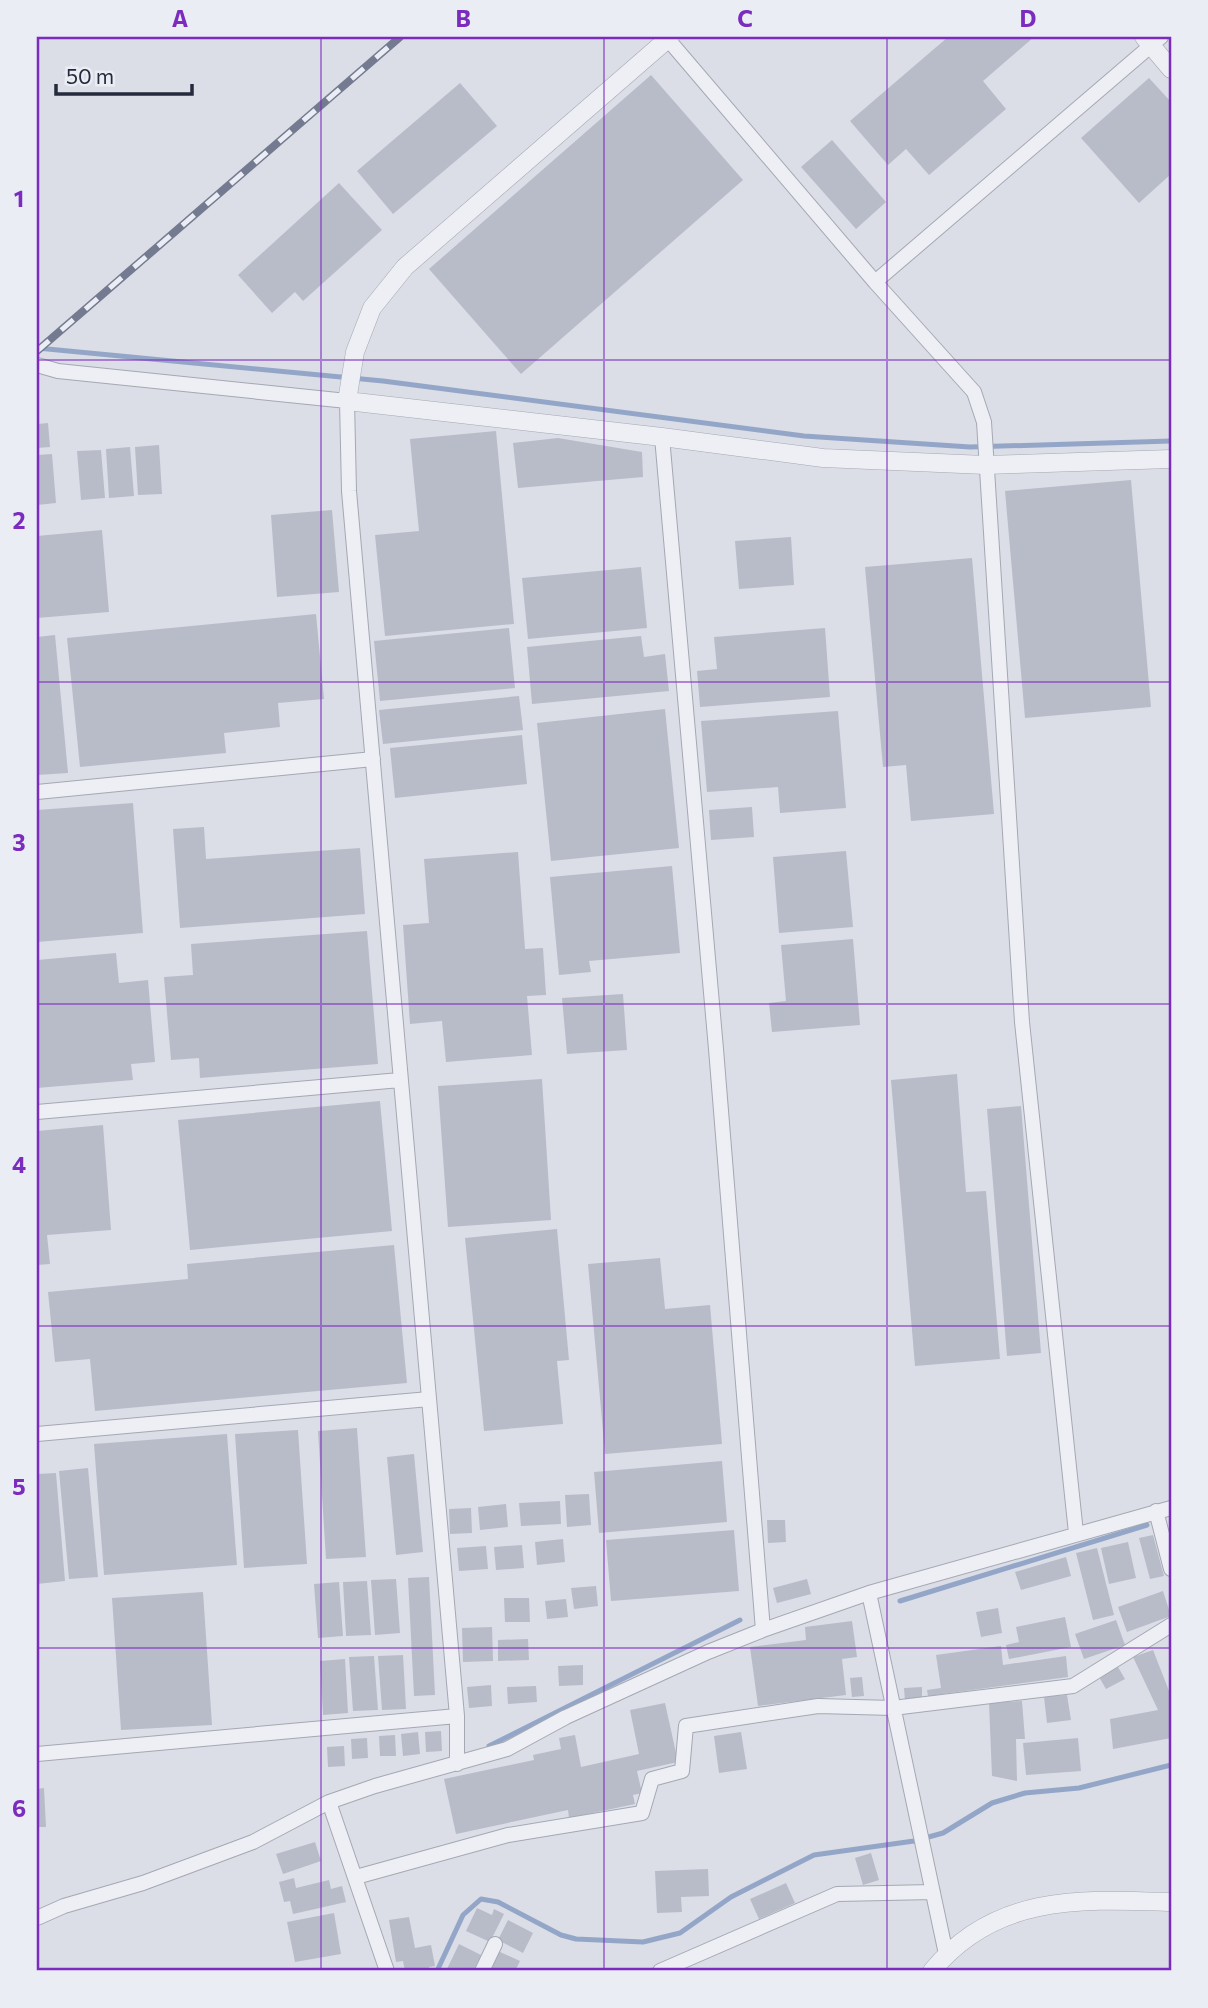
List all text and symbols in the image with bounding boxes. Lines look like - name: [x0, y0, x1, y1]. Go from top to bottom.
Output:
- text: A: [172, 4, 189, 32]
- text: B: [455, 4, 471, 32]
- text: C: [737, 4, 753, 32]
- text: D: [1020, 4, 1037, 32]
- scale bar: [56, 52, 192, 96]
- text: 50 m: [66, 63, 114, 88]
- text: 1: [14, 184, 24, 212]
- text: 2: [12, 506, 26, 534]
- text: 3: [12, 828, 26, 856]
- text: 4: [12, 1150, 26, 1178]
- text: 5: [12, 1472, 26, 1500]
- text: 6: [12, 1794, 26, 1822]

